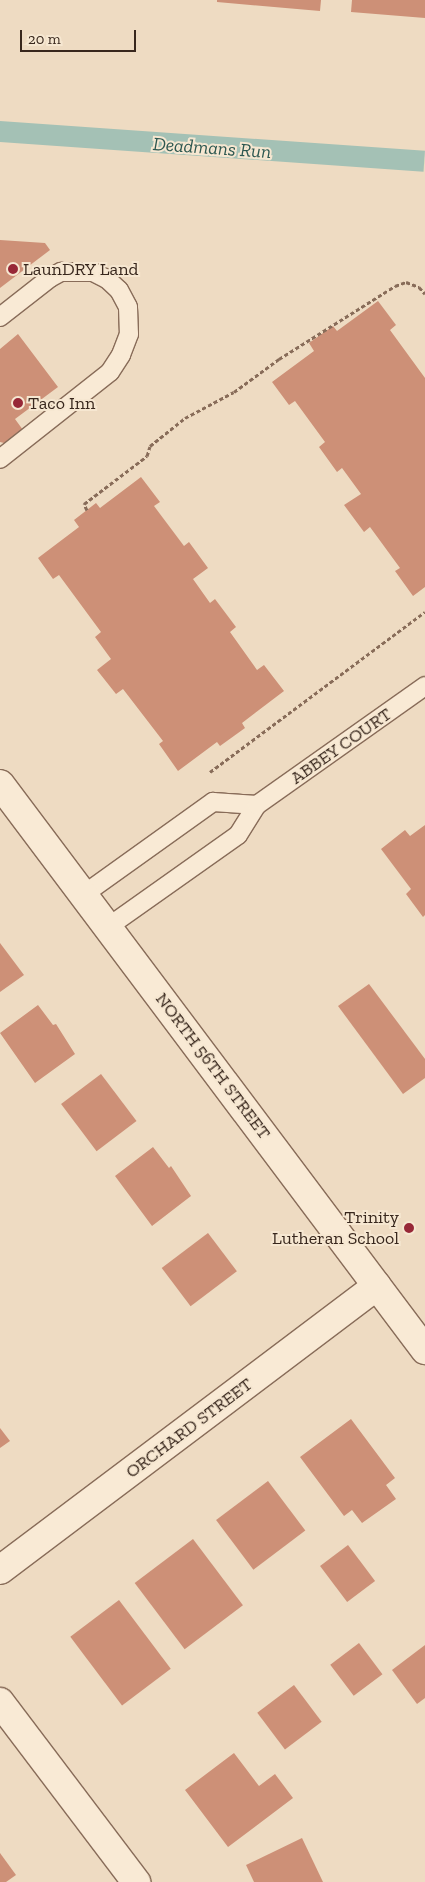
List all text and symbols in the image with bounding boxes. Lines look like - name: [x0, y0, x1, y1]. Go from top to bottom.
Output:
- scale bar: [22, 20, 139, 52]
- text: 20 m: [28, 30, 61, 48]
- water label: Deadmans Run: [152, 132, 272, 164]
- place label: LaunDRY Land: [23, 258, 139, 280]
- marker: LaunDRY Land: [7, 263, 19, 275]
- place label: Taco Inn: [28, 392, 95, 414]
- marker: Taco Inn: [12, 397, 24, 409]
- street label: ABBEY COURT: [286, 703, 396, 789]
- street label: NORTH 56TH STREET: [151, 989, 275, 1143]
- place label: Trinity Lutheran School: [272, 1207, 399, 1250]
- marker: Trinity Lutheran School: [403, 1222, 415, 1234]
- street label: ORCHARD STREET: [121, 1373, 257, 1483]

